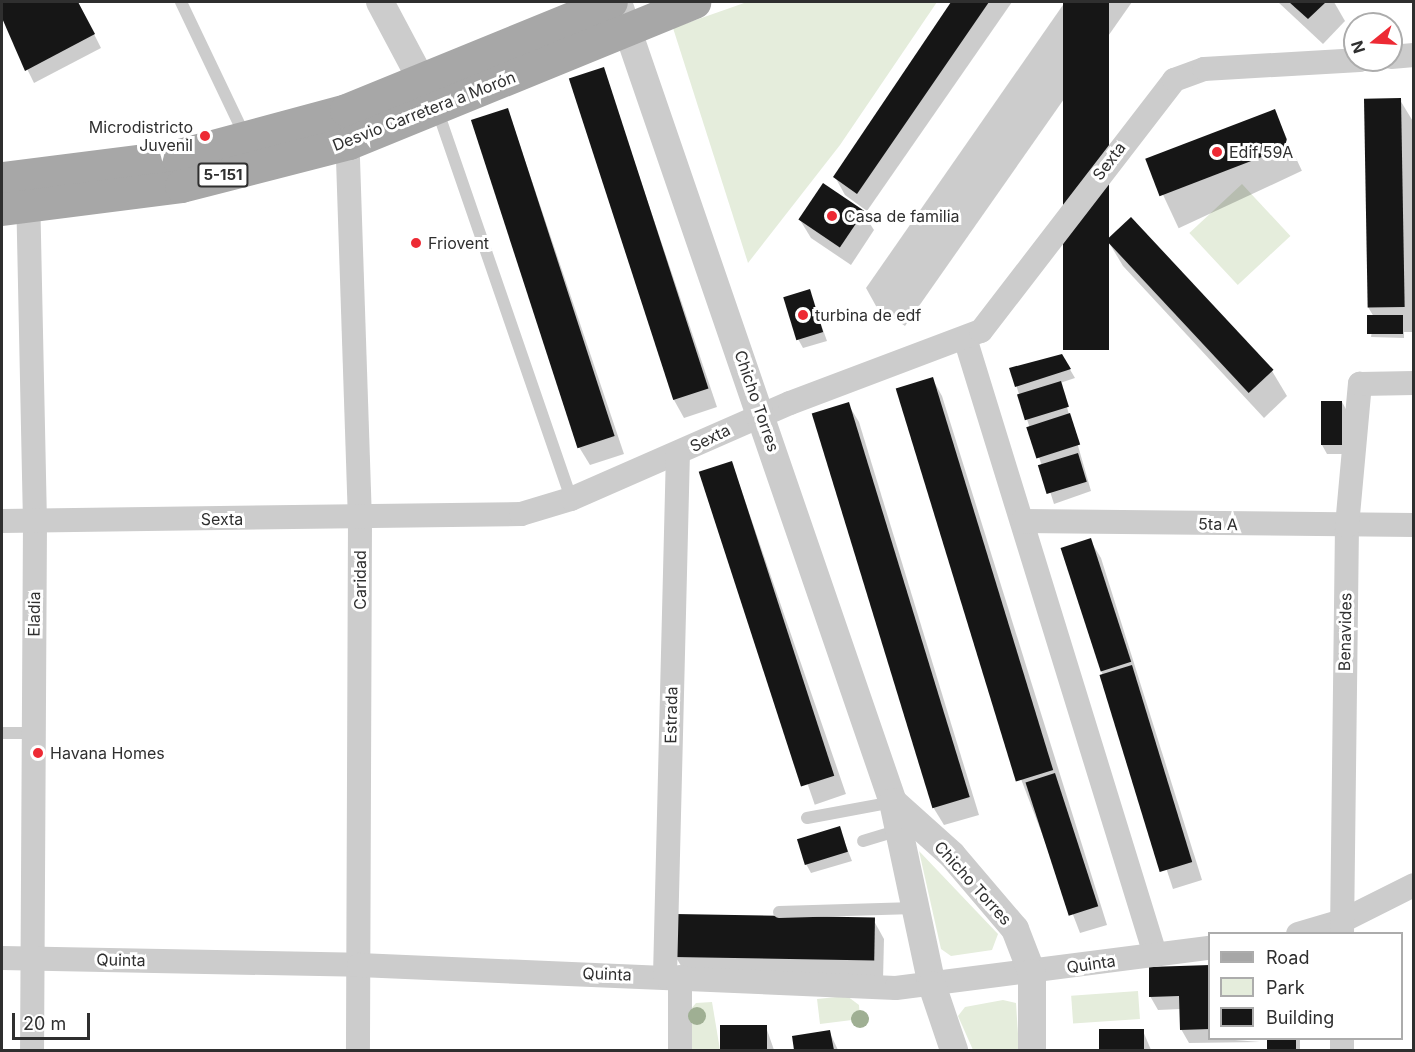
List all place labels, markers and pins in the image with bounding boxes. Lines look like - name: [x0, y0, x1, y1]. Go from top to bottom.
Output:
- place label: Microdistricto Juvenil: [89, 117, 193, 155]
- marker: Microdistricto Juvenil: [198, 129, 212, 143]
- place label: Edif 59A: [1229, 142, 1293, 162]
- marker: Edif 59A: [1210, 145, 1224, 159]
- place label: Casa de familia: [844, 206, 960, 226]
- marker: Casa de familia: [825, 209, 839, 223]
- place label: Friovent: [428, 233, 489, 253]
- marker: Friovent: [409, 236, 423, 250]
- place label: turbina de edf: [815, 305, 921, 325]
- marker: turbina de edf: [796, 308, 810, 322]
- place label: Havana Homes: [50, 743, 165, 763]
- marker: Havana Homes: [31, 746, 45, 760]

